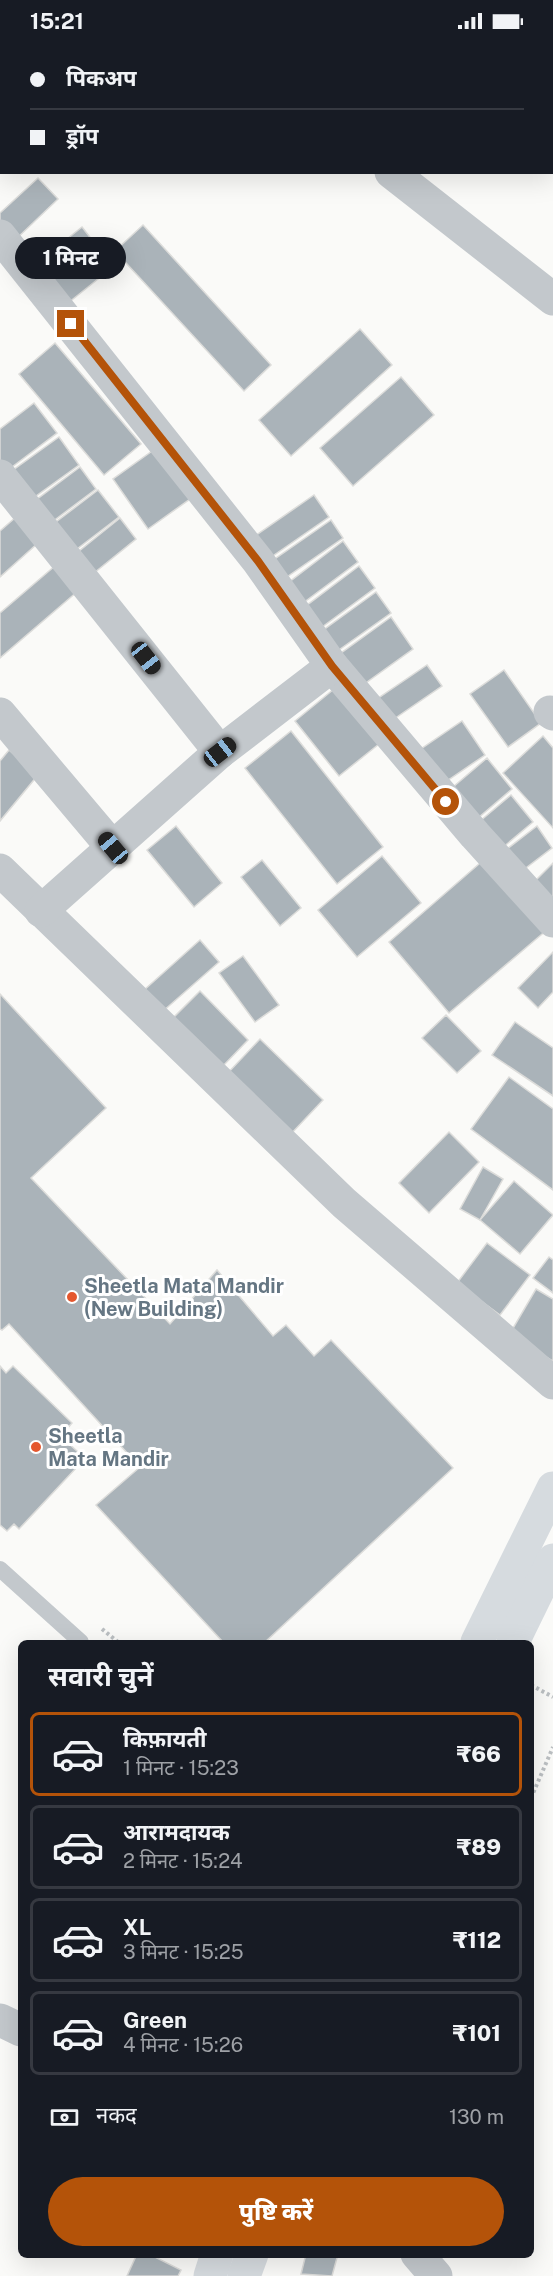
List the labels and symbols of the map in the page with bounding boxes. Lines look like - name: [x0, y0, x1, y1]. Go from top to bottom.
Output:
- callout: 1 मिनट: [16, 237, 127, 279]
- route end: [57, 310, 84, 337]
- car: [128, 638, 164, 678]
- car: [200, 734, 240, 770]
- route start: [432, 788, 459, 815]
- car: [95, 828, 131, 868]
- place label: Sheetla Mata Mandir (New Building): [84, 1274, 284, 1321]
- marker: Sheetla Mata Mandir (New Building): [65, 1290, 79, 1304]
- place label: Sheetla Mata Mandir: [48, 1424, 169, 1471]
- marker: Sheetla Mata Mandir: [29, 1440, 43, 1454]

